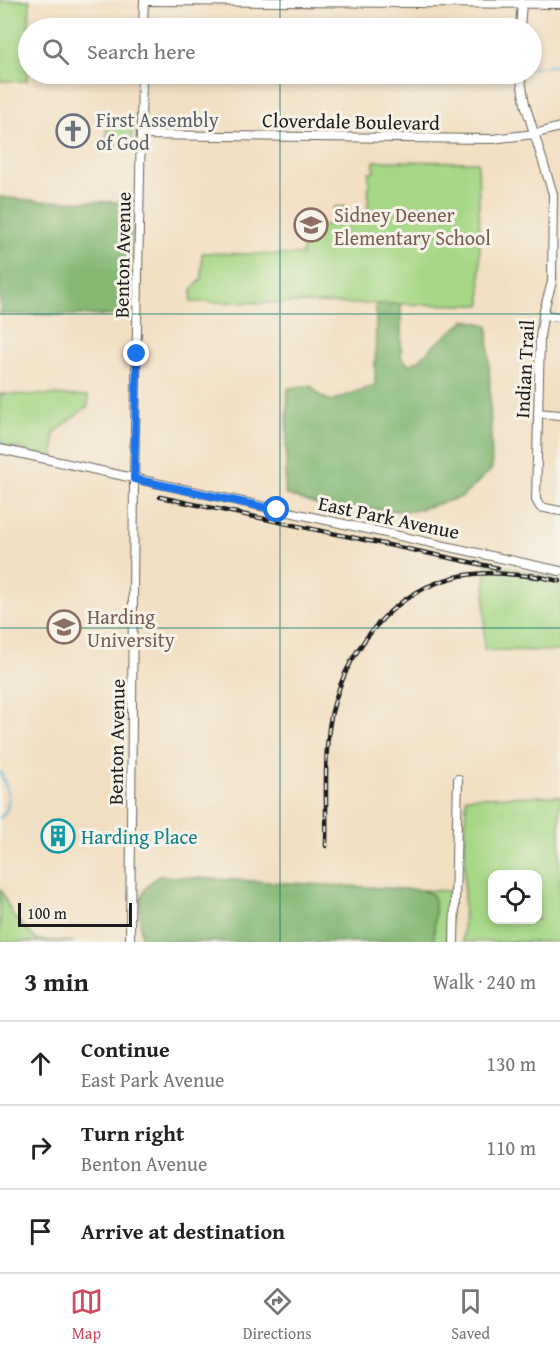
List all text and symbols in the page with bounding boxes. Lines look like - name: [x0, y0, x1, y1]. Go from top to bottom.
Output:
- search box: [18, 18, 542, 84]
- icon: search: [39, 35, 72, 68]
- text: Search here: [87, 35, 196, 67]
- place label: First Assembly of God: [96, 105, 219, 157]
- street label: Cloverdale Boulevard: [262, 105, 440, 137]
- church icon: First Assembly of God: [55, 113, 91, 149]
- street label: Benton Avenue: [106, 192, 138, 318]
- place label: Sidney Deener Elementary School: [334, 200, 491, 252]
- school or university icon: Sidney Deener Elementary School: [293, 207, 329, 243]
- street label: Indian Trail: [507, 319, 541, 419]
- route end: [123, 340, 149, 366]
- street label: East Park Avenue: [316, 488, 462, 546]
- route start: [263, 496, 289, 522]
- place label: Harding University: [87, 602, 175, 654]
- school or university icon: Harding University: [46, 609, 82, 645]
- street label: Benton Avenue: [100, 679, 132, 805]
- building icon: Harding Place: [40, 818, 76, 854]
- place label: Harding Place: [81, 822, 198, 851]
- map controls: [488, 870, 542, 924]
- button: locate: [488, 870, 542, 924]
- scale bar: [18, 900, 132, 928]
- text: 100 m: [27, 901, 67, 925]
- text: 3 min: [24, 962, 89, 1001]
- text: Walk · 240 m: [433, 967, 536, 996]
- text: Continue: [81, 1033, 170, 1065]
- icon: ahead: [24, 1047, 57, 1080]
- text: 130 m: [486, 1049, 536, 1078]
- text: East Park Avenue: [81, 1065, 224, 1094]
- text: Turn right: [81, 1117, 184, 1149]
- icon: right: [24, 1131, 57, 1164]
- text: 110 m: [486, 1133, 536, 1162]
- text: Benton Avenue: [81, 1149, 207, 1178]
- icon: arrive: [24, 1215, 57, 1248]
- text: Arrive at destination: [81, 1215, 285, 1247]
- tab: Map: [70, 1285, 103, 1345]
- tab: Directions: [243, 1285, 312, 1345]
- tab: Saved: [451, 1285, 490, 1345]

